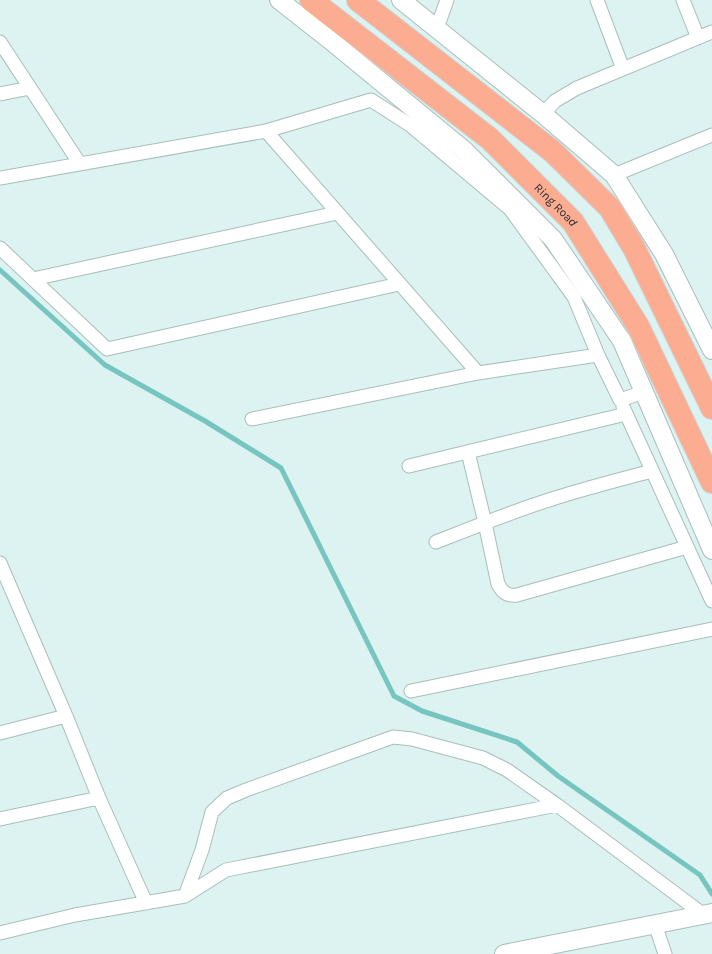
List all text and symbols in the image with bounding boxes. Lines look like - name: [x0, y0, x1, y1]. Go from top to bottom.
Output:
- street label: Ring Road: [531, 180, 581, 229]

